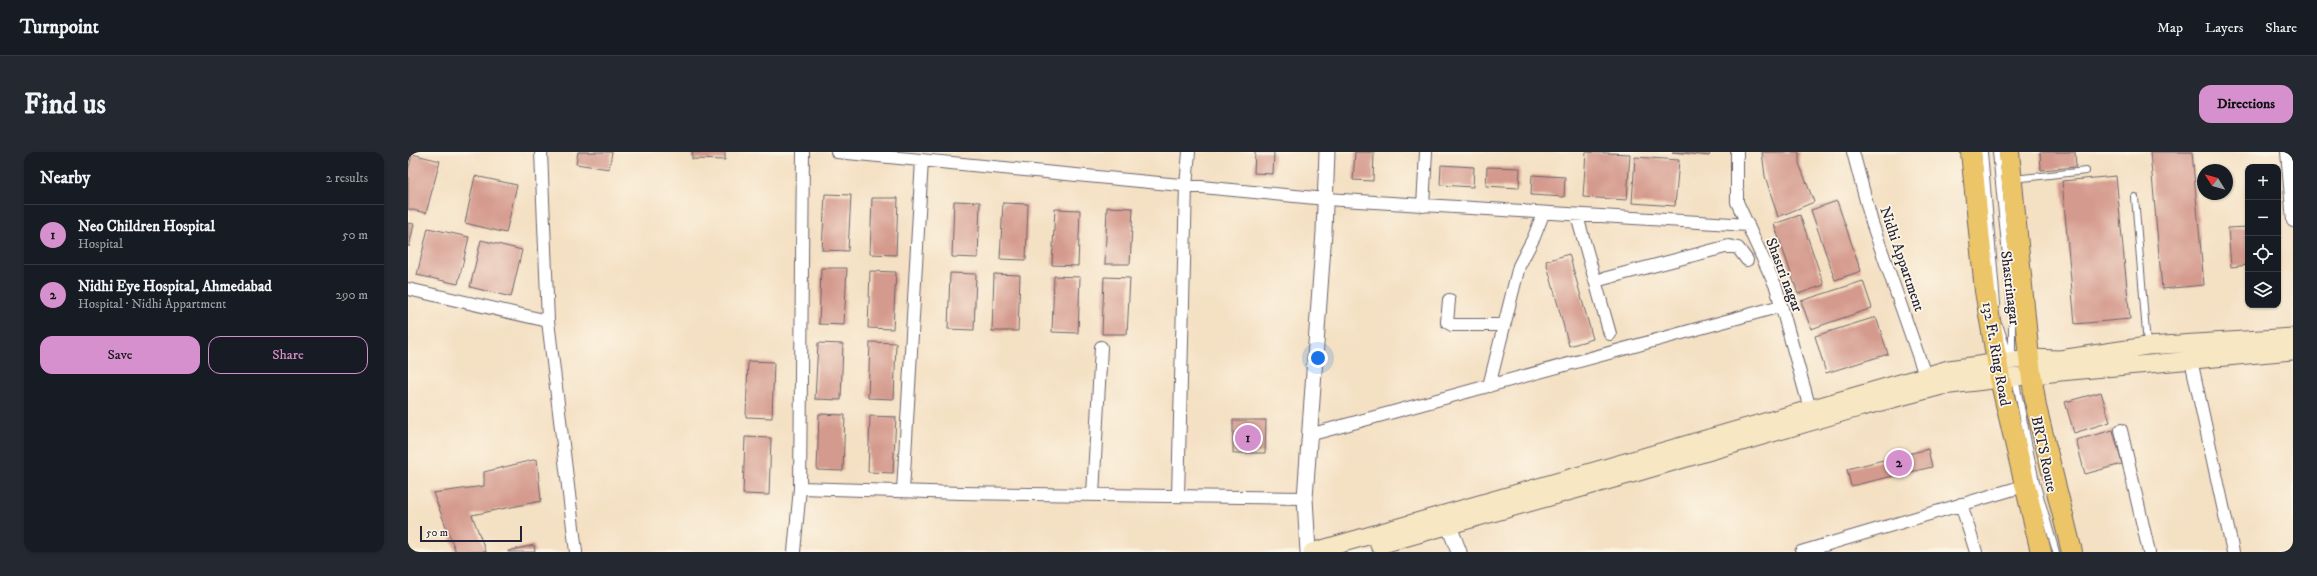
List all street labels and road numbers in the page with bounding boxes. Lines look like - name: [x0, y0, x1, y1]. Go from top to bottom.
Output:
- street label: Nidhi Appartment: [1875, 204, 1929, 314]
- street label: Shastri nagar: [1761, 235, 1807, 315]
- street label: Shastrinagar: [1996, 250, 2024, 327]
- street label: 132 Ft. Ring Road: [1977, 300, 2015, 408]
- street label: BRTS Route: [2027, 414, 2061, 494]

